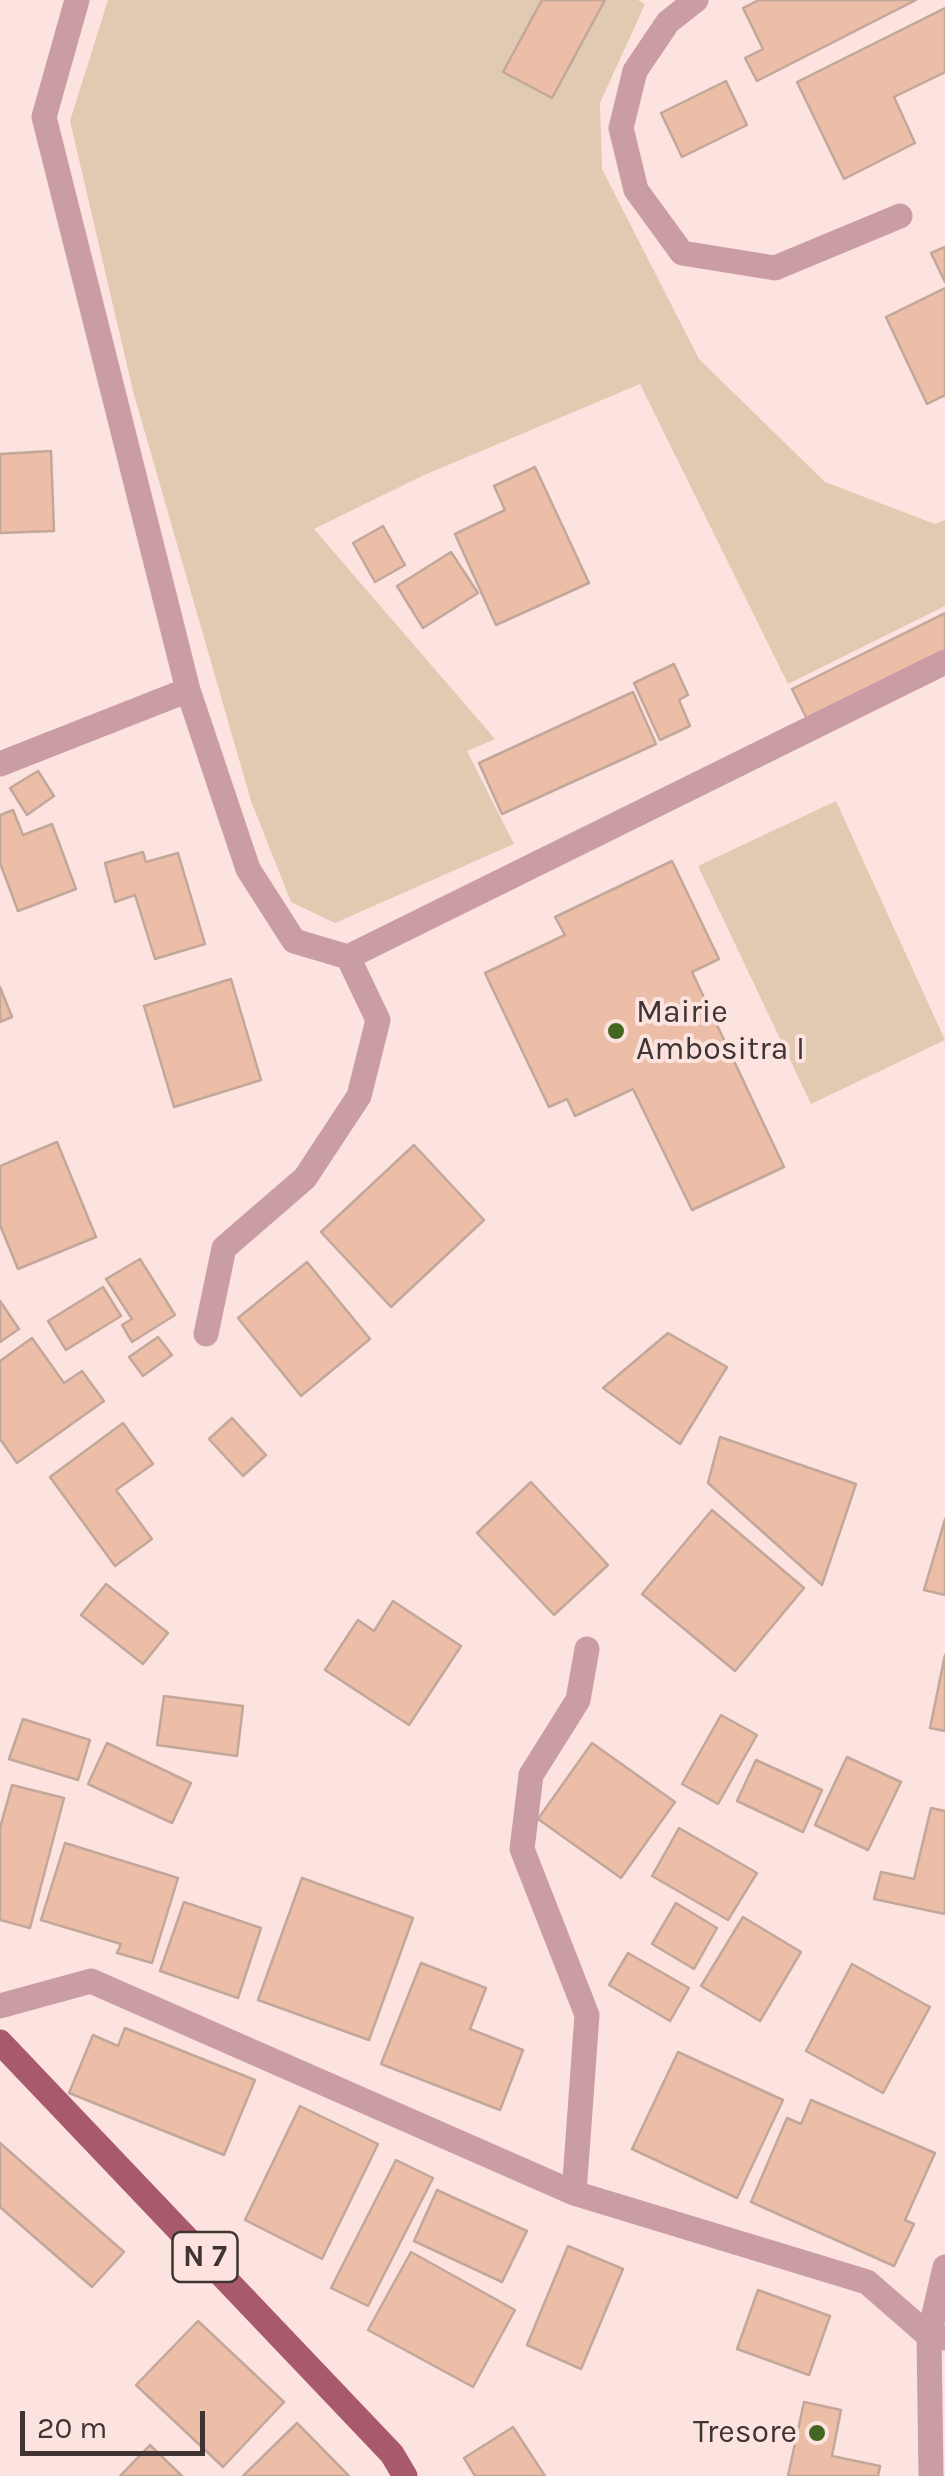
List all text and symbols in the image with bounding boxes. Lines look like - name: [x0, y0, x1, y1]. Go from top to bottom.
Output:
- place label: Mairie Ambositra I: [636, 994, 805, 1069]
- marker: Mairie Ambositra I: [605, 1020, 627, 1042]
- road number: N 7: [172, 2232, 238, 2282]
- scale bar: [25, 2391, 210, 2453]
- text: 20 m: [37, 2410, 107, 2446]
- place label: Tresore: [693, 2414, 797, 2452]
- marker: Tresore: [806, 2422, 828, 2444]

